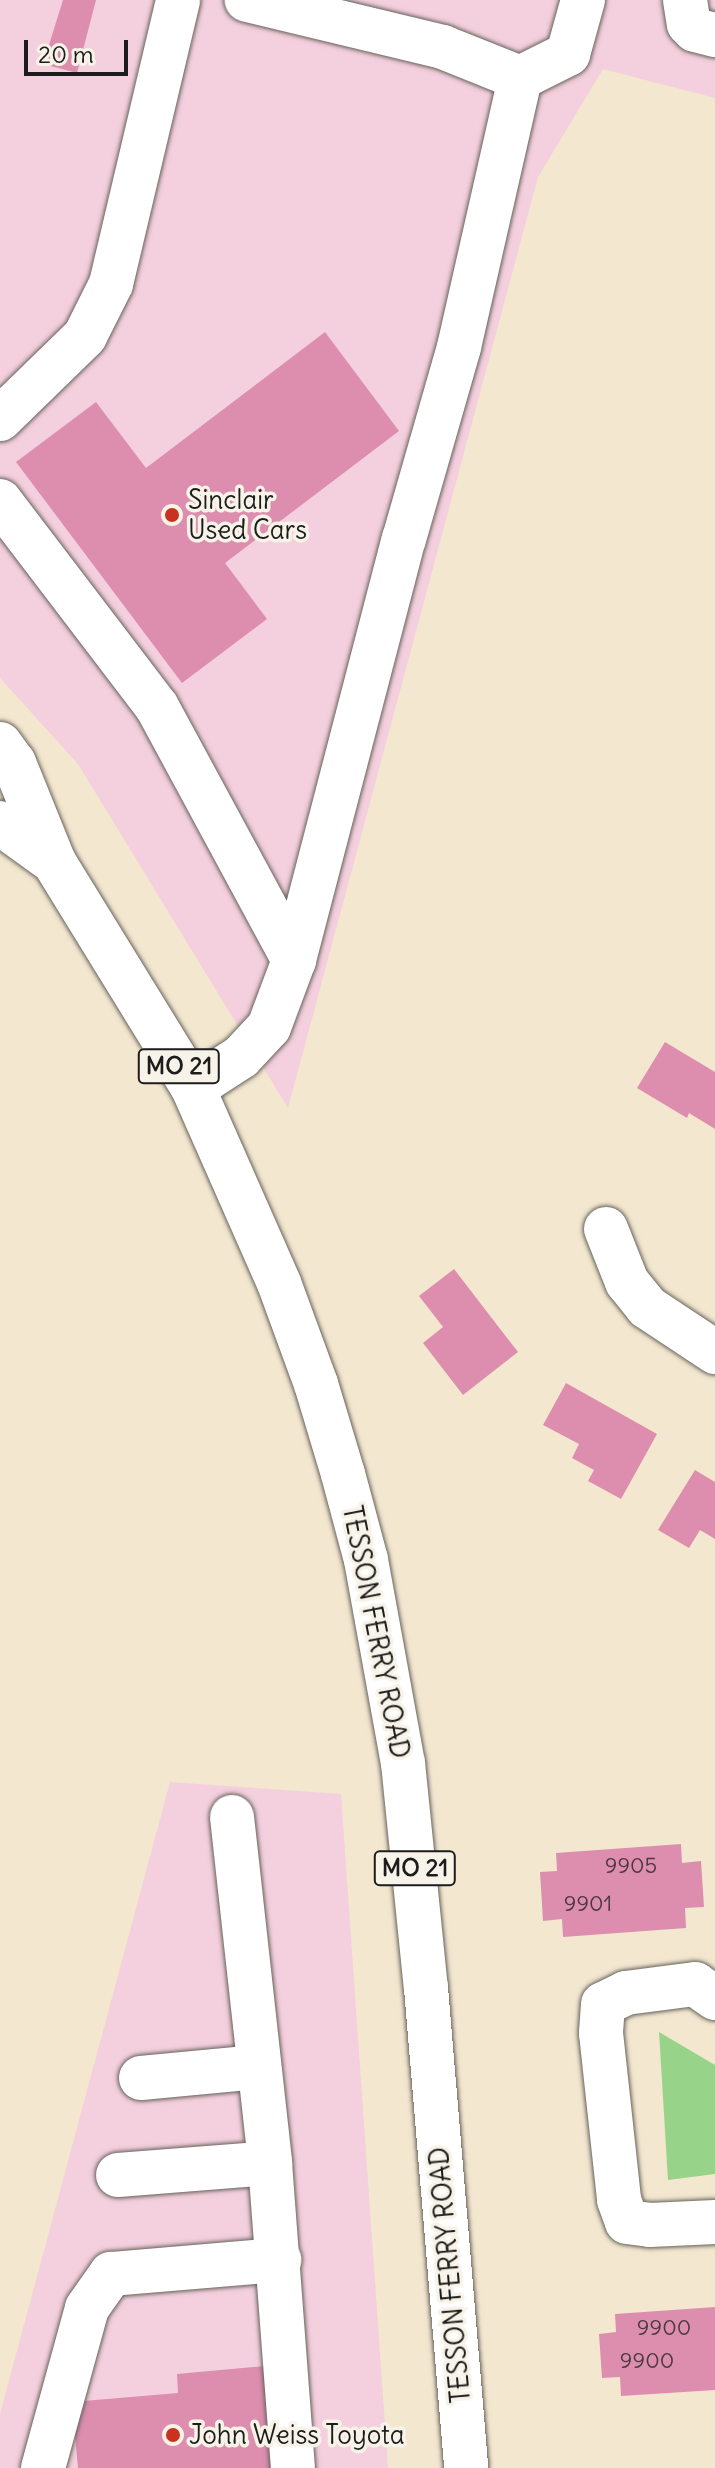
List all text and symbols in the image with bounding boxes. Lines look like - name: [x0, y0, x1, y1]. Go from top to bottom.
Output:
- scale bar: [28, 24, 132, 74]
- text: 20 m: [38, 39, 94, 69]
- place label: Sinclair Used Cars: [188, 484, 307, 546]
- marker: Sinclair Used Cars: [163, 506, 181, 524]
- road number: MO 21: [137, 1046, 221, 1086]
- street label: TESSON FERRY ROAD: [336, 1503, 416, 1761]
- road number: MO 21: [373, 1848, 457, 1888]
- house number: 9905: [605, 1853, 657, 1879]
- house number: 9901: [564, 1891, 612, 1917]
- street label: TESSON FERRY ROAD: [423, 2146, 477, 2404]
- house number: 9900: [637, 2315, 691, 2341]
- house number: 9900: [620, 2348, 674, 2374]
- place label: John Weiss Toyota: [189, 2419, 405, 2451]
- marker: John Weiss Toyota: [164, 2426, 182, 2444]

